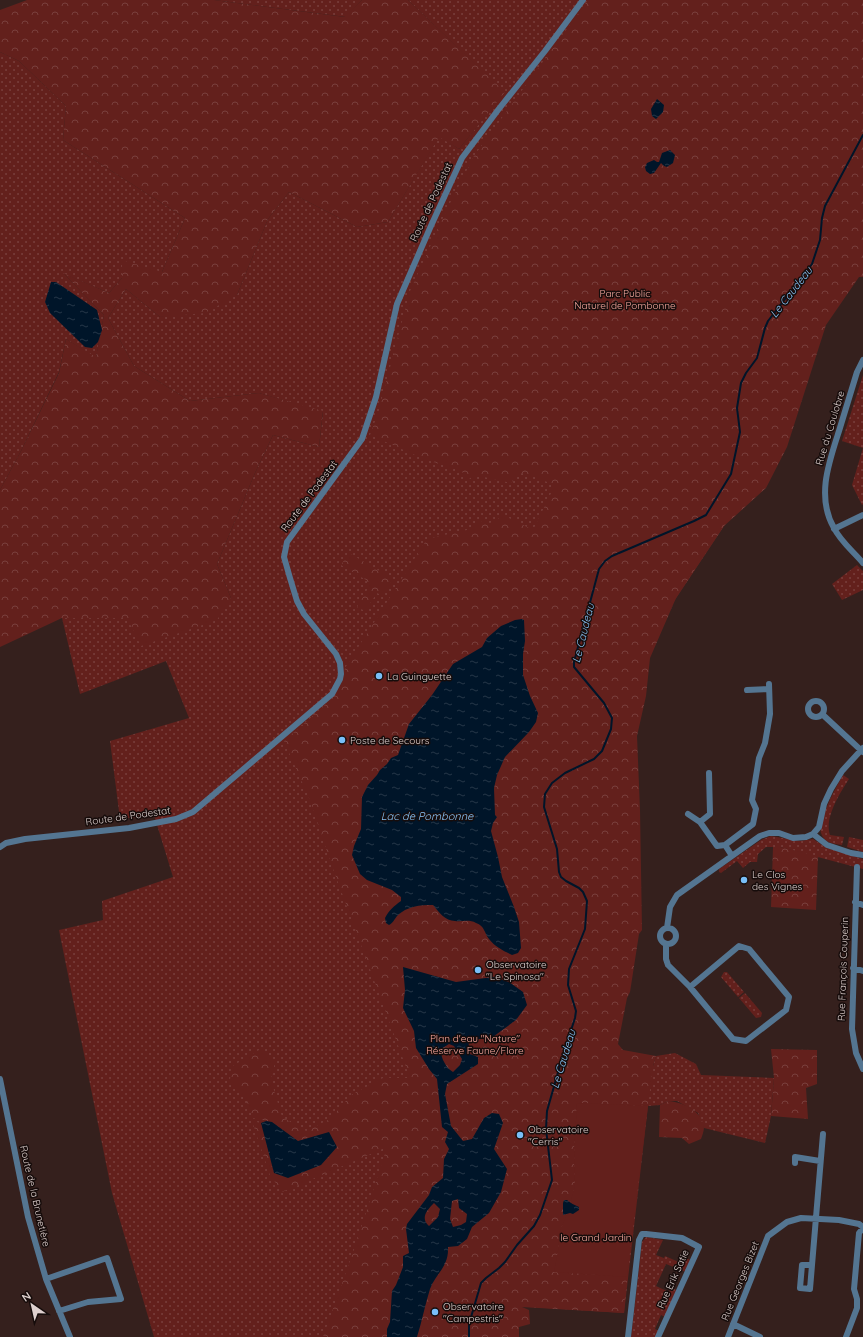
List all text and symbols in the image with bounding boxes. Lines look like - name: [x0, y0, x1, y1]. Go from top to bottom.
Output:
- street label: Route de Podestat: [407, 160, 455, 244]
- water label: Le Caudeau: [767, 263, 816, 320]
- park label: Parc Public Naturel de Pombonne: [574, 287, 676, 312]
- street label: Rue du Coulobre: [813, 389, 848, 467]
- street label: Route de Podestat: [278, 457, 340, 534]
- water label: Le Caudeau: [569, 601, 597, 664]
- place label: La Guinguette: [387, 670, 452, 683]
- marker: La Guinguette: [374, 671, 384, 681]
- place label: Poste de Secours: [350, 734, 430, 747]
- marker: Poste de Secours: [337, 735, 347, 745]
- street label: Route de Podestat: [85, 804, 172, 828]
- water label: Lac de Pombonne: [381, 809, 474, 823]
- place label: Le Clos des Vignes: [752, 868, 803, 893]
- marker: Le Clos des Vignes: [739, 875, 749, 885]
- street label: Rue François Couperin: [835, 917, 851, 1021]
- place label: Observatoire "Le Spinosa": [486, 958, 547, 983]
- marker: Observatoire "Le Spinosa": [473, 965, 483, 975]
- water label: Le Caudeau: [547, 1027, 579, 1090]
- park label: Plan d'eau "Nature" Réserve Faune/Flore: [426, 1032, 524, 1057]
- place label: Observatoire "Cerris": [528, 1123, 589, 1148]
- marker: Observatoire "Cerris": [515, 1130, 525, 1140]
- street label: Route de la Brunetière: [17, 1144, 53, 1248]
- park label: le Grand Jardin: [560, 1231, 632, 1244]
- street label: Rue Georges Bizet: [718, 1239, 762, 1323]
- street label: Rue Erik Satie: [654, 1247, 692, 1311]
- north arrow: [12, 1285, 52, 1325]
- text: N: [19, 1289, 34, 1305]
- place label: Observatoire "Campestris": [443, 1300, 504, 1325]
- marker: Observatoire "Campestris": [430, 1307, 440, 1317]

